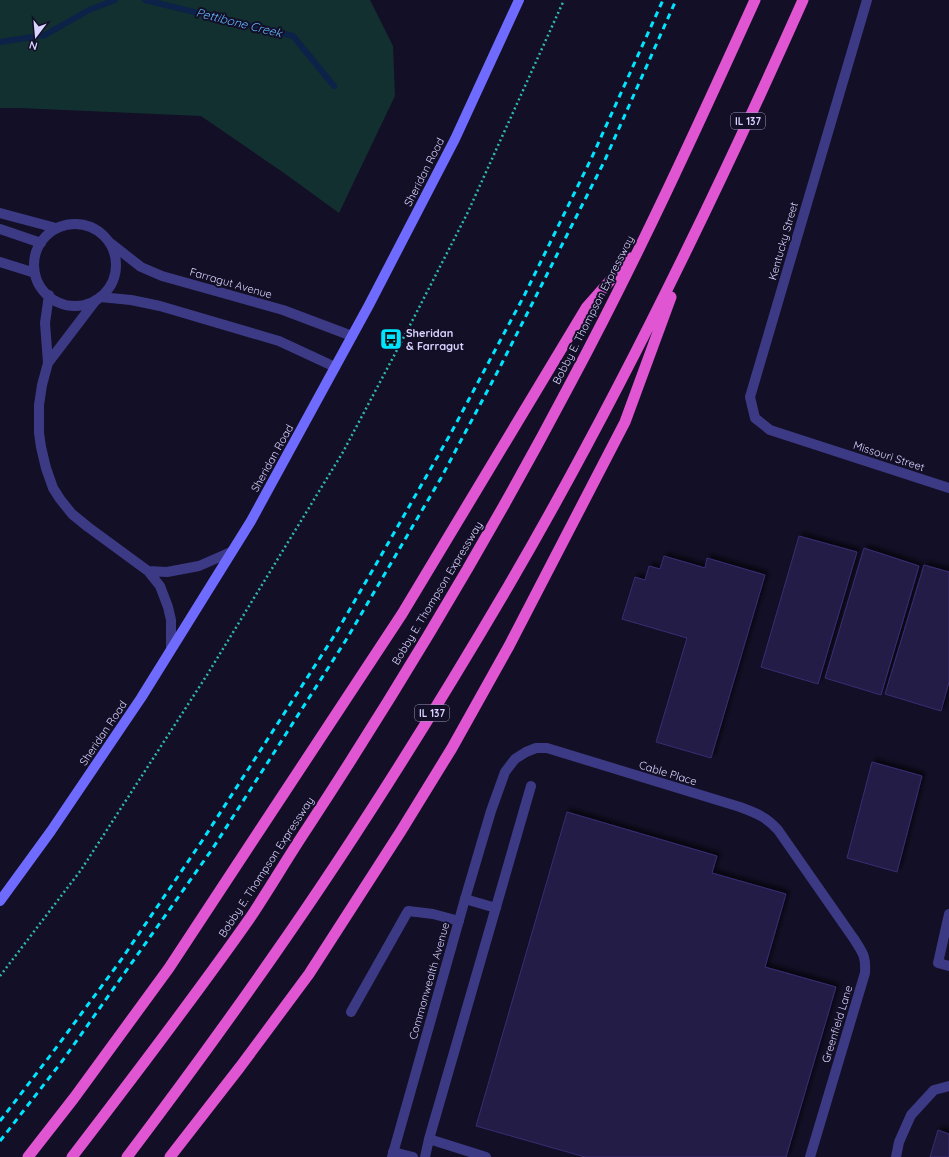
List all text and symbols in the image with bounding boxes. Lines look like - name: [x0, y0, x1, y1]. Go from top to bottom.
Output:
- water label: Pettibone Creek: [195, 5, 285, 41]
- north arrow: [16, 16, 56, 56]
- text: N: [27, 38, 39, 53]
- road number: IL 137: [731, 113, 765, 129]
- street label: Sheridan Road: [401, 135, 447, 209]
- street label: Kentucky Street: [765, 200, 801, 282]
- street label: Bobby E. Thompson Expressway: [549, 233, 637, 387]
- street label: Farragut Avenue: [188, 265, 274, 301]
- bus stop icon: Sheridan & Farragut: [378, 326, 404, 352]
- place label: Sheridan & Farragut: [406, 326, 464, 353]
- street label: Sheridan Road: [248, 422, 296, 494]
- street label: Missouri Street: [851, 438, 927, 474]
- street label: Bobby E. Thompson Expressway: [389, 519, 485, 667]
- street label: Sheridan Road: [76, 698, 130, 768]
- road number: IL 137: [415, 705, 449, 721]
- street label: Cable Place: [637, 758, 699, 788]
- street label: Bobby E. Thompson Expressway: [215, 794, 317, 940]
- street label: Commonwealth Avenue: [406, 921, 452, 1041]
- street label: Greenfield Lane: [819, 984, 855, 1064]

